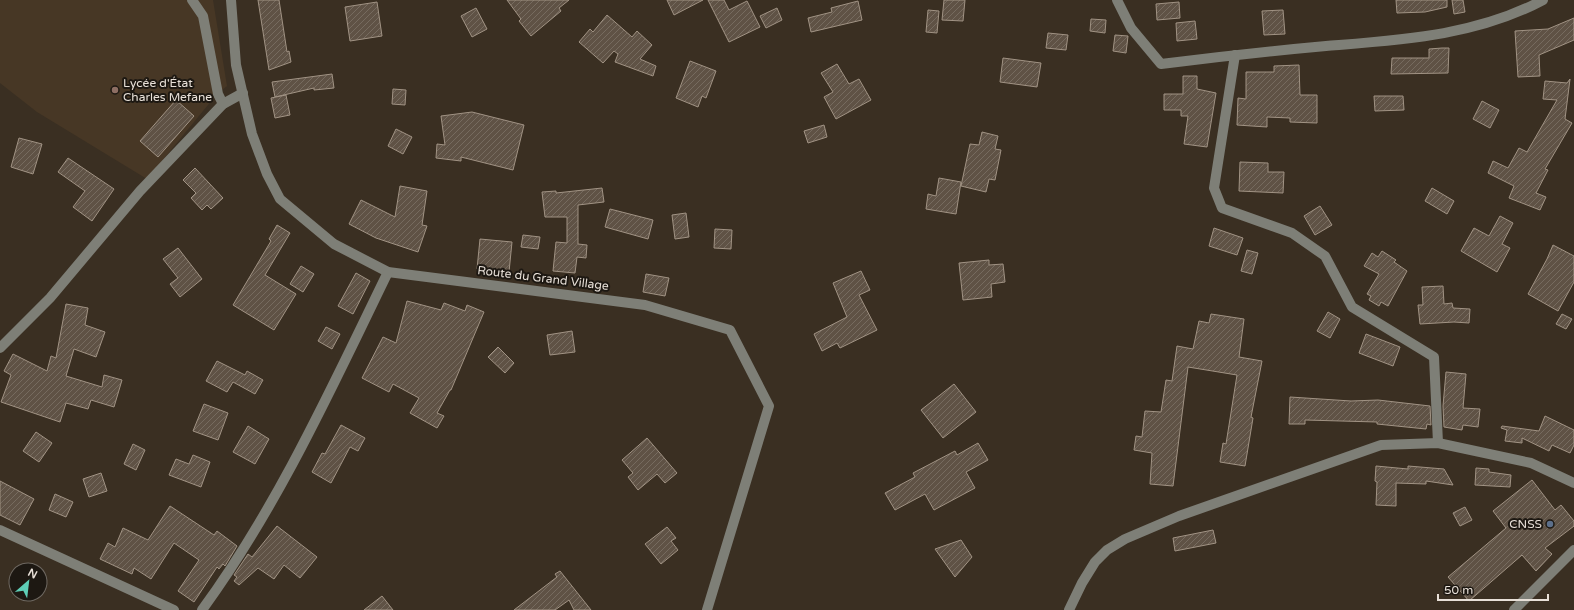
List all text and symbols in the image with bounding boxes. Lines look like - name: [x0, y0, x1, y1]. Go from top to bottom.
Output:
- place label: Lycée d'État Charles Mefane: [123, 76, 212, 104]
- marker: Lycée d'État Charles Mefane: [110, 85, 120, 95]
- street label: Route du Grand Village: [477, 263, 610, 293]
- place label: CNSS: [1509, 517, 1542, 531]
- marker: CNSS: [1545, 519, 1555, 529]
- north arrow: [8, 562, 48, 602]
- text: N: [26, 566, 39, 581]
- scale bar: [1438, 576, 1548, 602]
- text: 50 m: [1444, 583, 1473, 597]

